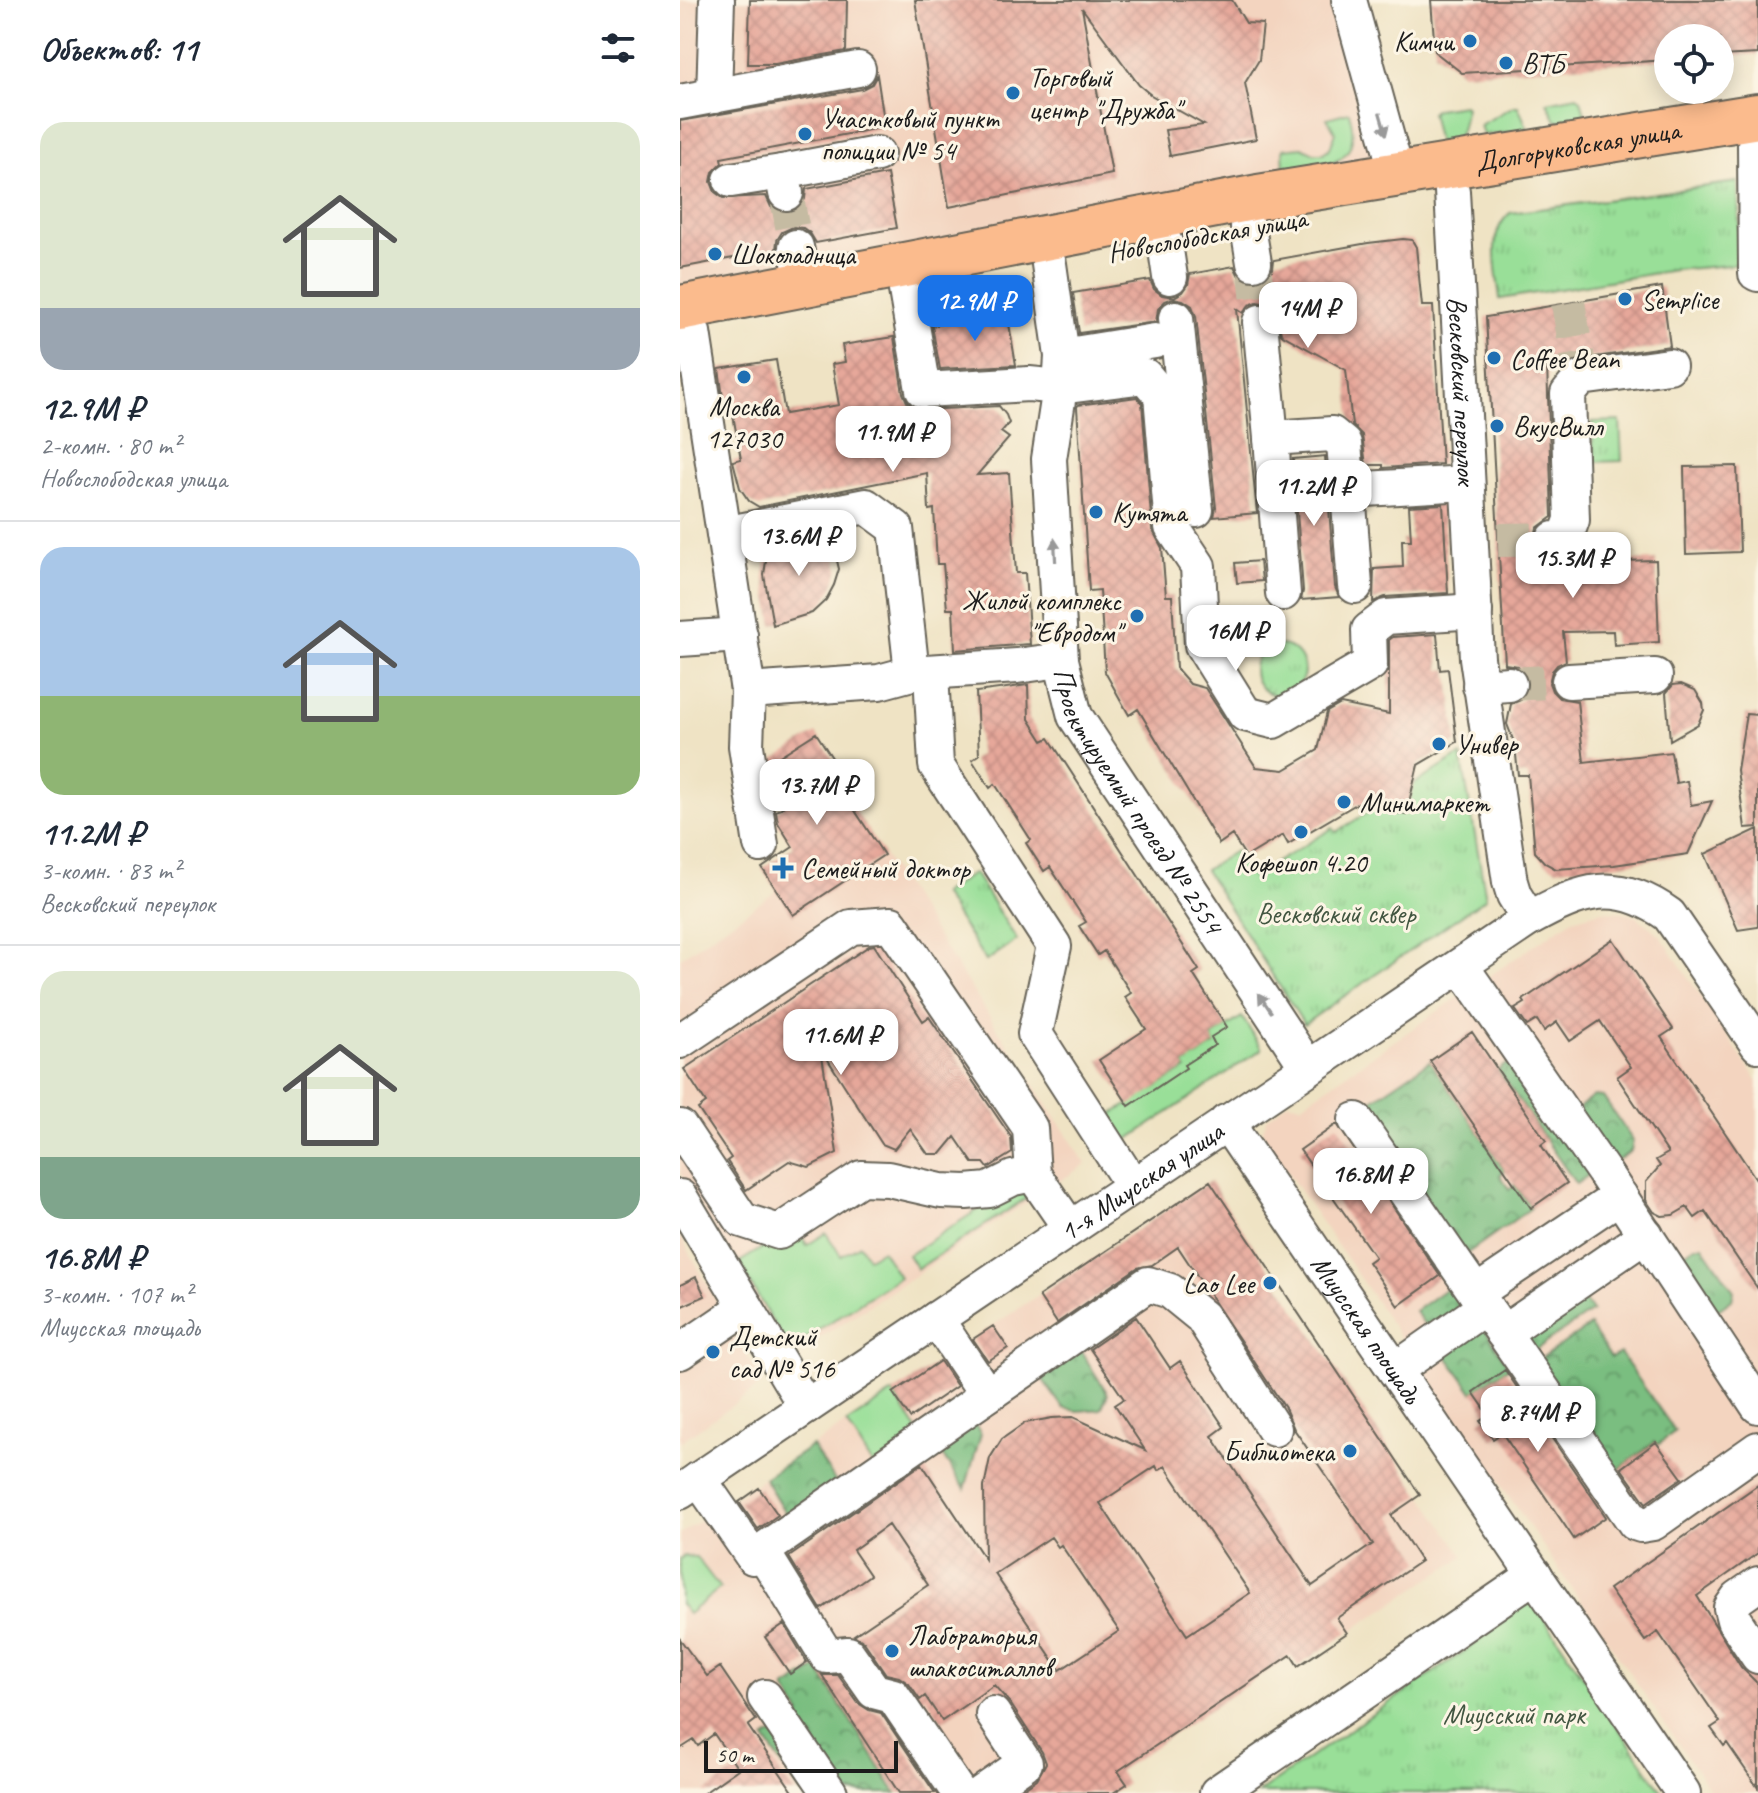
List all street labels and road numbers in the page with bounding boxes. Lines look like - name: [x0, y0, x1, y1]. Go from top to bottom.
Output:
- street label: Долгоруковская улица: [1472, 111, 1685, 179]
- street label: Новослободская улица: [1105, 200, 1312, 270]
- street label: Весковский переулок: [1440, 296, 1485, 488]
- street label: Проектируемый проезд № 2554: [1046, 664, 1233, 942]
- street label: 1-я Миусская улица: [1052, 1112, 1231, 1249]
- street label: Миусская площадь: [1304, 1248, 1431, 1412]

